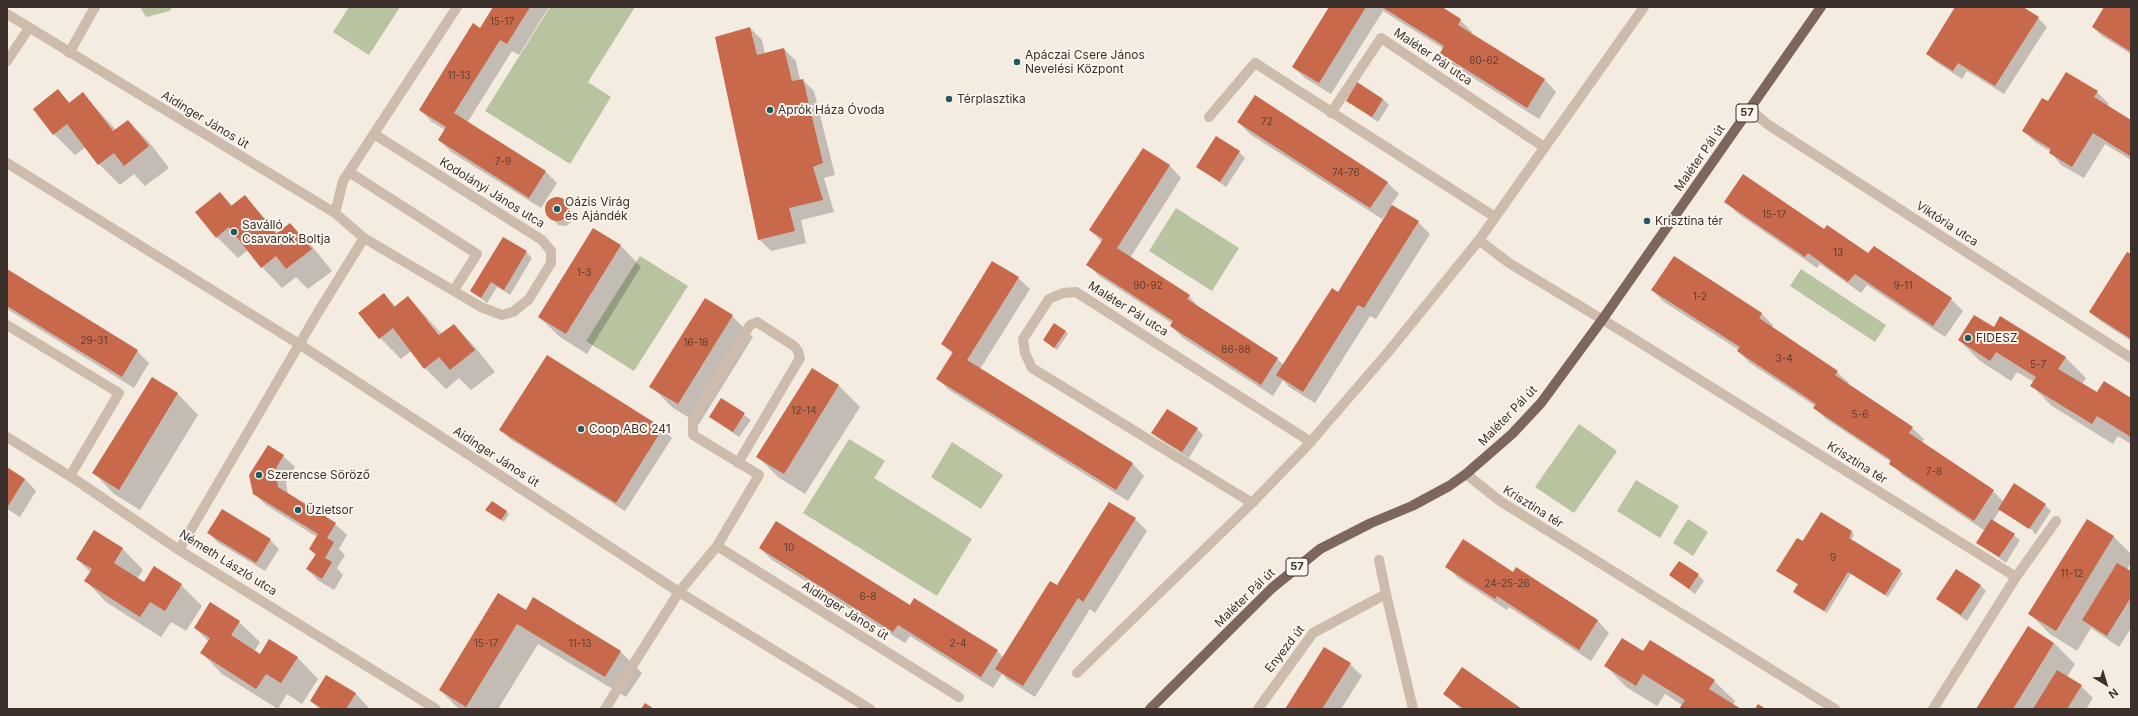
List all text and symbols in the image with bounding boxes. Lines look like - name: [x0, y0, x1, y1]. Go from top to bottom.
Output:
- house number: 15-17: [490, 16, 514, 28]
- street label: Maléter Pál utca: [1391, 25, 1475, 89]
- place label: Apáczai Csere János Nevelési Központ: [1025, 48, 1145, 76]
- house number: 60-62: [1469, 55, 1499, 67]
- marker: Apáczai Csere János Nevelési Központ: [1012, 57, 1022, 67]
- house number: 11-13: [448, 70, 470, 82]
- street label: Aidinger János út: [159, 88, 251, 152]
- place label: Térplasztika: [957, 92, 1026, 106]
- marker: Térplasztika: [944, 94, 954, 104]
- place label: Aprók Háza Óvoda: [778, 103, 884, 117]
- road number: 57: [1736, 104, 1758, 122]
- marker: Aprók Háza Óvoda: [765, 105, 775, 115]
- house number: 72: [1261, 116, 1273, 128]
- street label: Maléter Pál út: [1672, 122, 1728, 194]
- street label: Kodolányi János utca: [437, 155, 547, 231]
- house number: 7-9: [495, 156, 511, 168]
- house number: 74-76: [1332, 167, 1360, 179]
- place label: Oázis Virág és Ajándék: [565, 195, 630, 223]
- street label: Viktória utca: [1913, 199, 1981, 249]
- marker: Oázis Virág és Ajándék: [552, 204, 562, 214]
- house number: 15-17: [1762, 209, 1786, 221]
- place label: Krisztina tér: [1655, 214, 1723, 228]
- marker: Krisztina tér: [1642, 216, 1652, 226]
- place label: Saválló Csavarok Boltja: [242, 218, 330, 246]
- marker: Saválló Csavarok Boltja: [229, 227, 239, 237]
- house number: 13: [1833, 247, 1843, 259]
- house number: 1-3: [577, 267, 591, 279]
- street label: Maléter Pál utca: [1085, 279, 1171, 339]
- house number: 90-92: [1133, 280, 1163, 292]
- house number: 9-11: [1894, 280, 1912, 292]
- house number: 1-2: [1693, 291, 1707, 303]
- place label: FIDESZ: [1976, 331, 2017, 345]
- marker: FIDESZ: [1963, 333, 1973, 343]
- house number: 29-31: [80, 335, 108, 347]
- house number: 16-18: [683, 337, 709, 349]
- house number: 86-88: [1221, 344, 1251, 356]
- house number: 3-4: [1775, 353, 1793, 365]
- house number: 5-7: [2030, 359, 2046, 371]
- street label: Maléter Pál út: [1476, 383, 1540, 449]
- house number: 12-14: [791, 405, 817, 417]
- house number: 5-6: [1852, 409, 1868, 421]
- place label: Coop ABC 241: [589, 422, 671, 436]
- street label: Aidinger János út: [450, 424, 542, 490]
- marker: Coop ABC 241: [576, 424, 586, 434]
- street label: Krisztina tér: [1824, 439, 1890, 487]
- house number: 7-8: [1926, 466, 1942, 478]
- place label: Szerencse Söröző: [267, 468, 370, 482]
- marker: Szerencse Söröző: [254, 470, 264, 480]
- street label: Krisztina tér: [1500, 483, 1566, 531]
- place label: Üzletsor: [306, 503, 353, 517]
- marker: Üzletsor: [293, 505, 303, 515]
- street label: Németh László utca: [176, 527, 280, 599]
- house number: 10: [784, 542, 794, 554]
- house number: 9: [1830, 552, 1836, 564]
- road number: 57: [1286, 558, 1308, 576]
- street label: Maléter Pál út: [1212, 566, 1278, 630]
- house number: 11-12: [2061, 568, 2083, 580]
- house number: 24-25-26: [1484, 578, 1530, 590]
- street label: Aidinger János út: [799, 579, 891, 643]
- house number: 6-8: [860, 591, 876, 603]
- street label: Enyezd út: [1262, 623, 1308, 675]
- house number: 15-17: [474, 638, 498, 650]
- house number: 11-13: [569, 638, 591, 650]
- house number: 2-4: [949, 638, 967, 650]
- north arrow: [2086, 664, 2126, 704]
- text: N: [2106, 685, 2121, 702]

